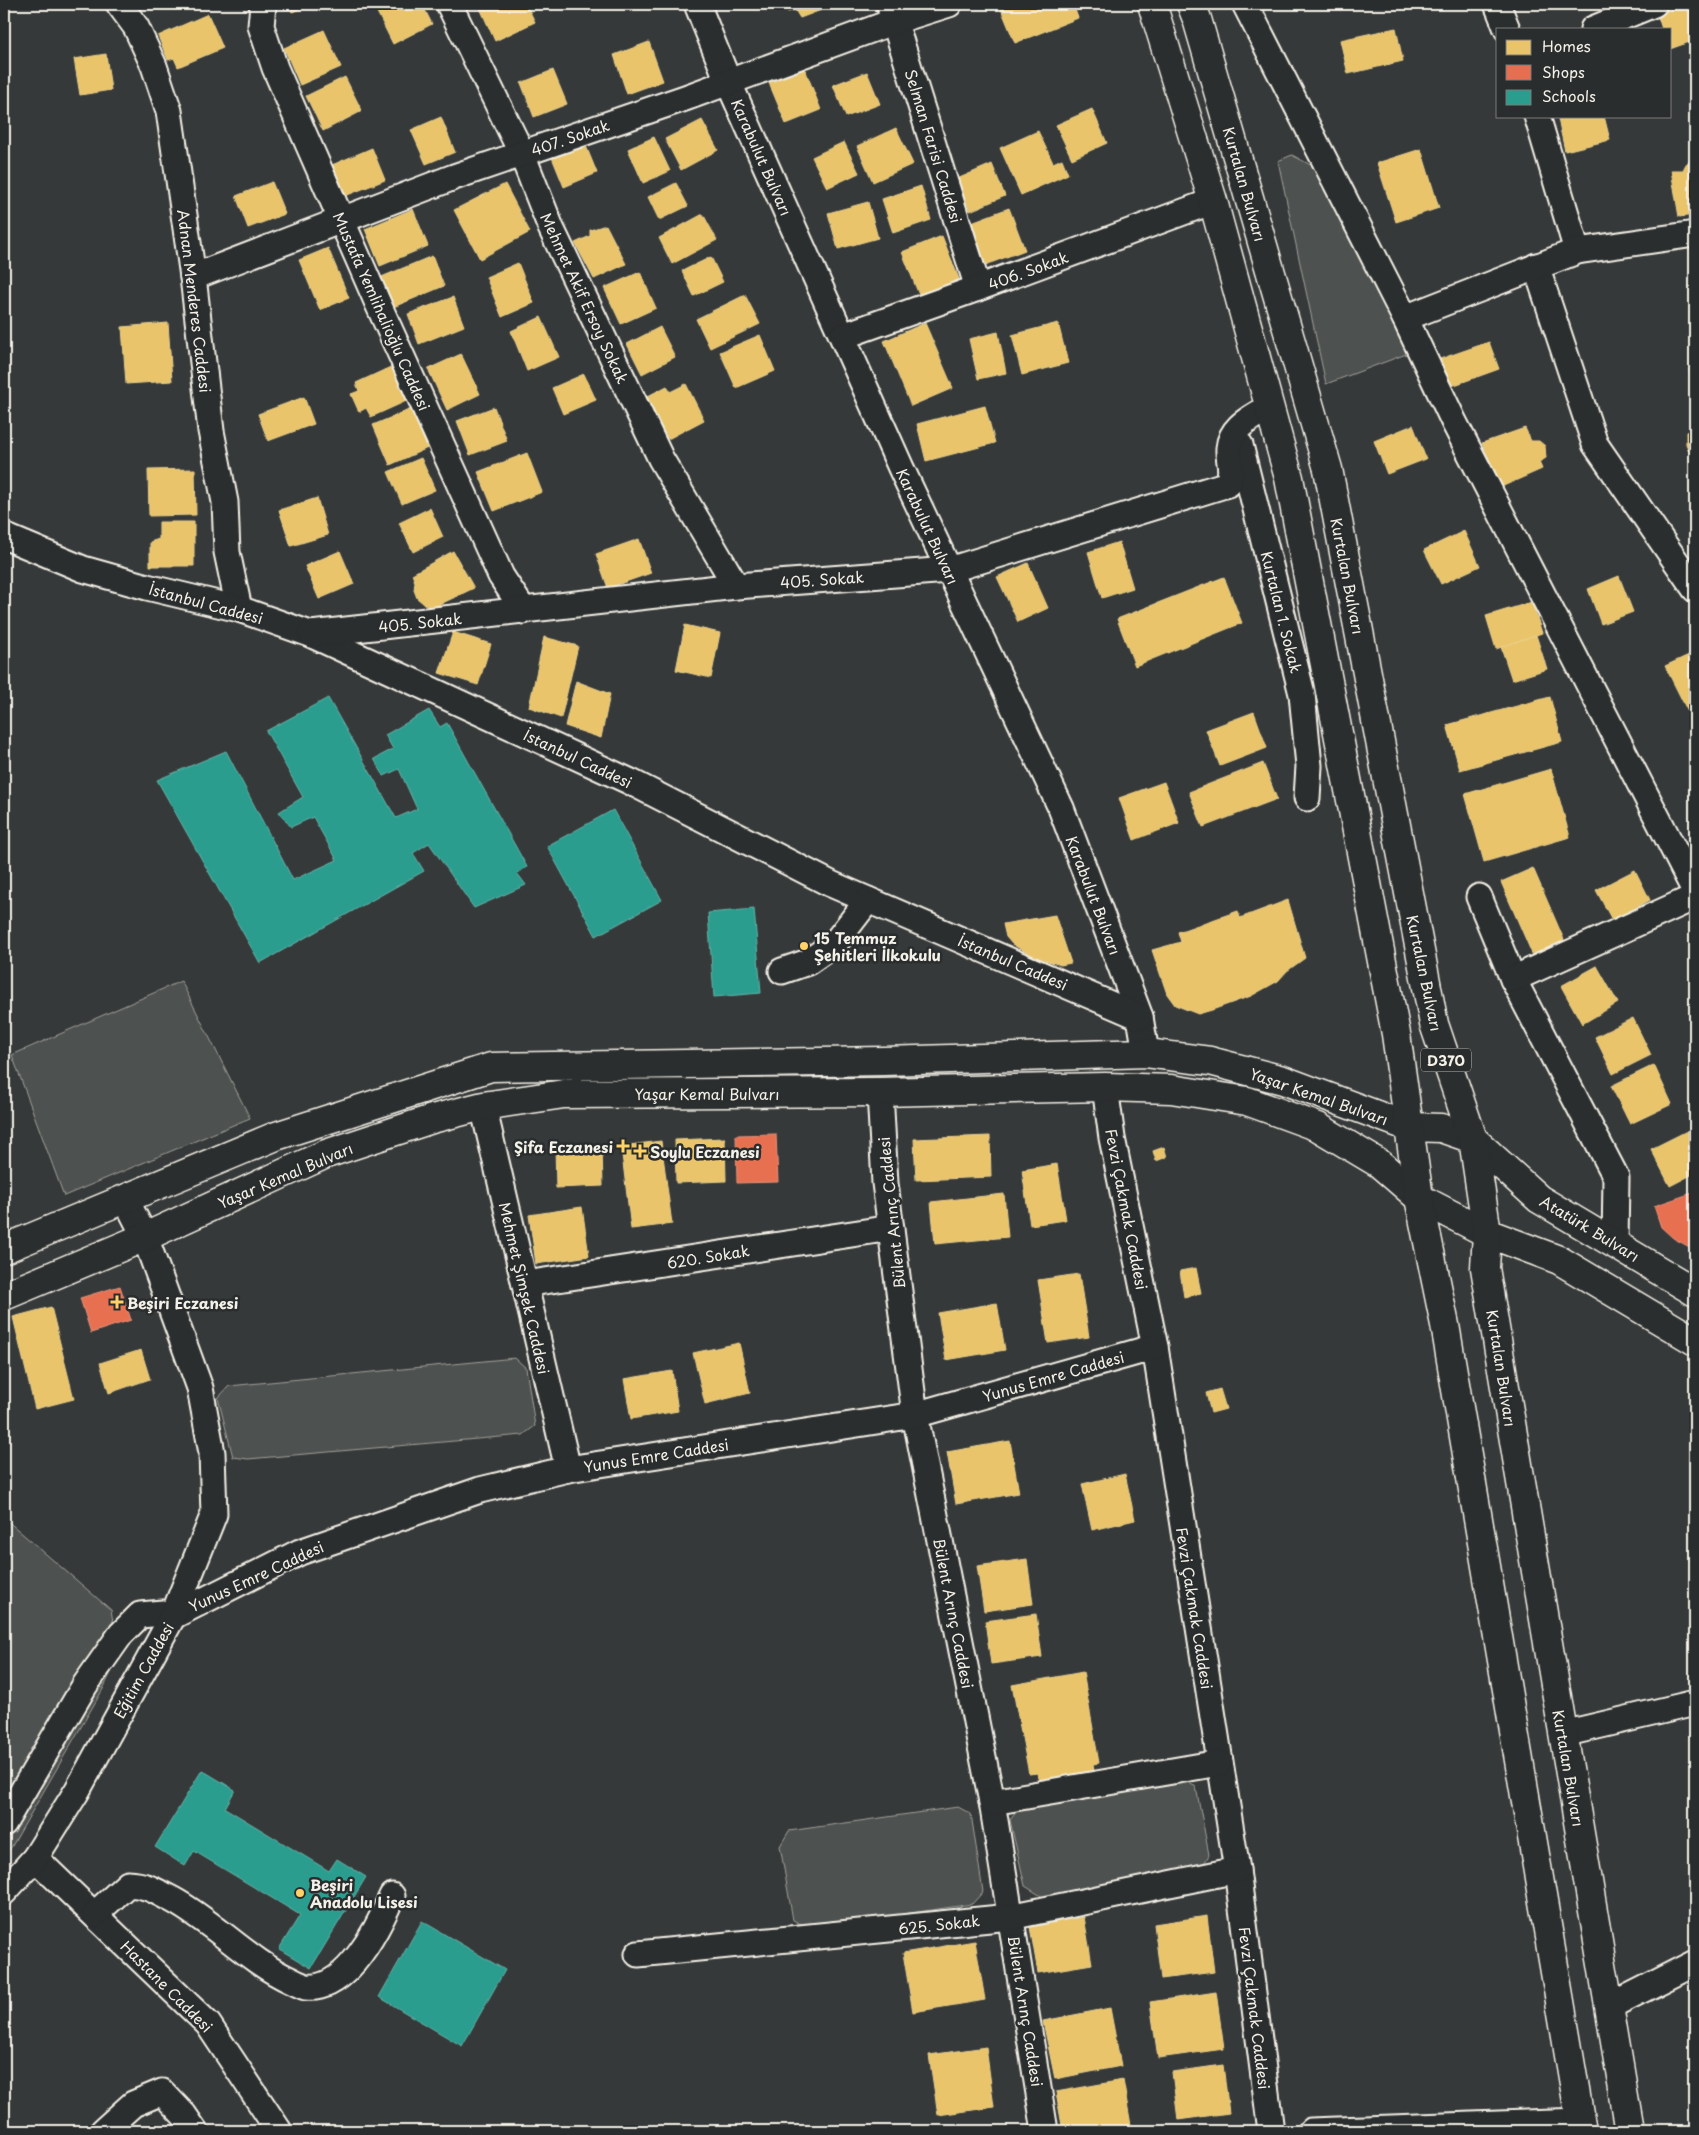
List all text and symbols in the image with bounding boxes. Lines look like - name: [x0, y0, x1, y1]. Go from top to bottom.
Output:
- legend: [1496, 28, 1672, 118]
- text: Homes: [1542, 34, 1591, 57]
- text: Shops: [1542, 60, 1585, 83]
- street label: Selman Farisi Caddesi: [900, 66, 968, 226]
- text: Schools: [1542, 84, 1596, 107]
- street label: Karabulut Bulvarı: [726, 95, 798, 219]
- street label: 407. Sokak: [528, 113, 613, 161]
- street label: Kurtalan Bulvarı: [1218, 124, 1272, 244]
- street label: Adnan Menderes Caddesi: [172, 208, 218, 394]
- street label: Mustafa Yemlihalioğlu Caddesi: [328, 208, 436, 414]
- street label: Mehmet Akif Ersoy Sokak: [535, 209, 635, 388]
- street label: 406. Sokak: [985, 245, 1072, 295]
- street label: Karabulut Bulvarı: [891, 464, 965, 588]
- street label: Kurtalan Bulvarı: [1325, 516, 1371, 636]
- street label: Kurtalan 1. Sokak: [1256, 549, 1308, 676]
- street label: 405. Sokak: [779, 565, 865, 593]
- street label: İstanbul Caddesi: [146, 577, 266, 629]
- street label: 405. Sokak: [377, 606, 463, 638]
- street label: İstanbul Caddesi: [520, 723, 636, 793]
- street label: Karabulut Bulvarı: [1061, 832, 1127, 958]
- street label: Kurtalan Bulvarı: [1401, 913, 1449, 1033]
- place label: 15 Temmuz Şehitleri İlkokulu: [814, 926, 941, 966]
- street label: İstanbul Caddesi: [955, 928, 1071, 996]
- marker: 15 Temmuz Şehitleri İlkokulu: [798, 940, 810, 952]
- road number: D370: [1421, 1048, 1471, 1072]
- street label: Yaşar Kemal Bulvarı: [1247, 1062, 1391, 1130]
- street label: Yaşar Kemal Bulvarı: [635, 1082, 779, 1105]
- street label: Fevzi Çakmak Caddesi: [1100, 1127, 1154, 1291]
- place label: Şifa Eczanesi: [514, 1135, 613, 1158]
- street label: Yaşar Kemal Bulvarı: [214, 1136, 356, 1214]
- street label: Bülent Arınç Caddesi: [872, 1136, 910, 1290]
- marker: Şifa Eczanesi: [617, 1140, 629, 1152]
- place label: Soylu Eczanesi: [650, 1140, 760, 1163]
- marker: Soylu Eczanesi: [634, 1145, 646, 1157]
- street label: Atatürk Bulvarı: [1536, 1189, 1644, 1267]
- street label: Mehmet Şimşek Caddesi: [494, 1200, 556, 1376]
- street label: 620. Sokak: [665, 1238, 751, 1274]
- place label: Beşiri Eczanesi: [127, 1291, 239, 1314]
- marker: Beşiri Eczanesi: [111, 1296, 123, 1308]
- street label: Kurtalan Bulvarı: [1481, 1308, 1523, 1428]
- street label: Yunus Emre Caddesi: [979, 1345, 1127, 1407]
- street label: Yunus Emre Caddesi: [582, 1432, 730, 1478]
- street label: Fevzi Çakmak Caddesi: [1171, 1525, 1219, 1691]
- street label: Yunus Emre Caddesi: [185, 1535, 327, 1617]
- street label: Bülent Arınç Caddesi: [928, 1536, 980, 1690]
- street label: Eğitim Caddesi: [107, 1618, 179, 1722]
- street label: Kurtalan Bulvarı: [1547, 1708, 1591, 1828]
- place label: Beşiri Anadolu Lisesi: [310, 1873, 418, 1913]
- marker: Beşiri Anadolu Lisesi: [294, 1887, 306, 1899]
- street label: 625. Sokak: [897, 1908, 981, 1940]
- street label: Fevzi Çakmak Caddesi: [1234, 1925, 1276, 2091]
- street label: Bülent Arınç Caddesi: [1003, 1934, 1049, 2088]
- street label: Hastane Caddesi: [116, 1935, 218, 2037]

